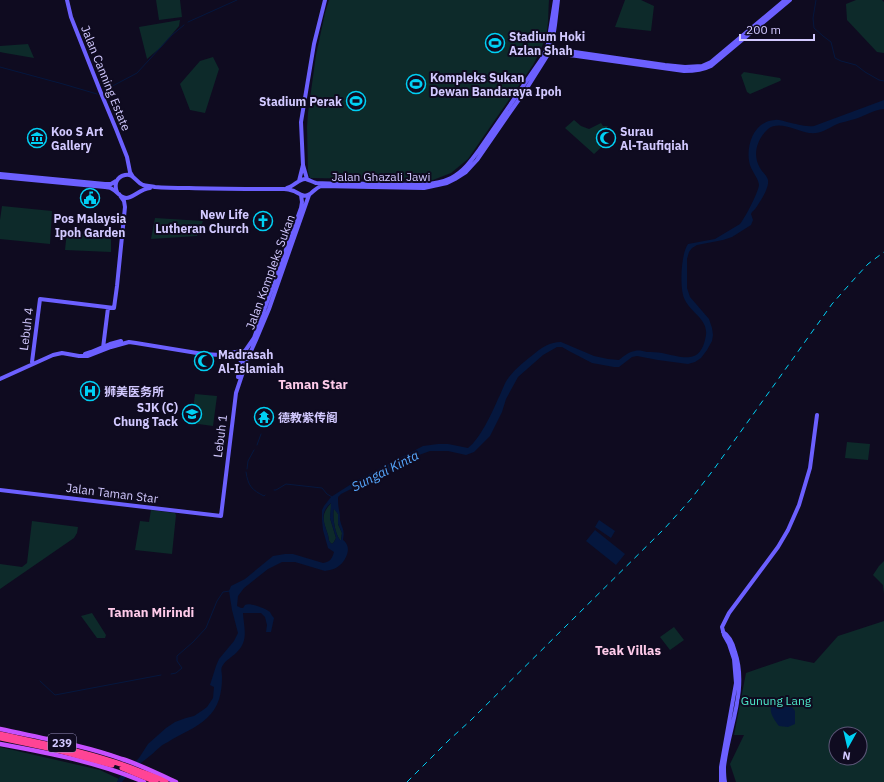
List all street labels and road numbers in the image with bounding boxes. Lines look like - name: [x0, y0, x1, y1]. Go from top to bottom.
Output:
- street label: Jalan Canning Estate: [78, 23, 134, 133]
- street label: Jalan Ghazali Jawi: [331, 169, 431, 184]
- street label: Jalan Kompleks Sukan: [242, 212, 298, 332]
- street label: Lebuh 4: [16, 307, 36, 351]
- street label: Lebuh 1: [210, 414, 230, 458]
- street label: Jalan Taman Star: [65, 480, 160, 506]
- road number: 239: [48, 734, 76, 752]

